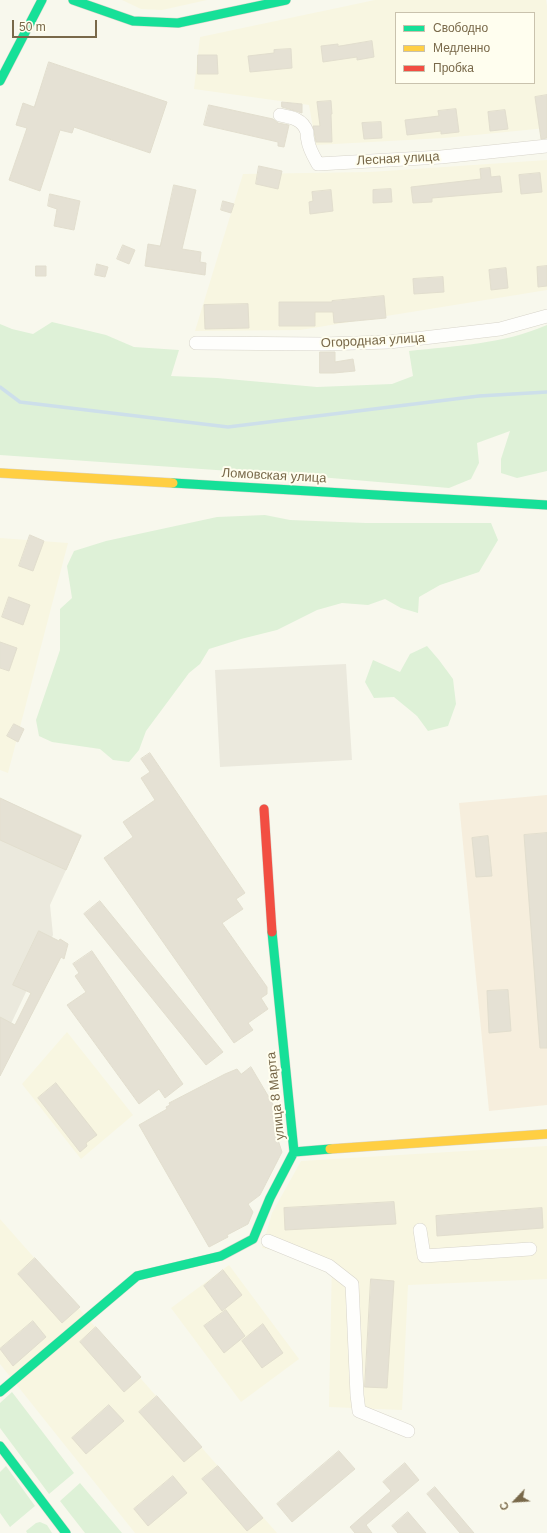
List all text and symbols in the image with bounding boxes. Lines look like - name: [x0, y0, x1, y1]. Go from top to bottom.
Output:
- scale bar: [14, 12, 99, 38]
- legend: [395, 12, 535, 84]
- text: 50 m: [19, 20, 46, 34]
- text: Свободно: [433, 21, 488, 35]
- text: Медленно: [433, 41, 490, 55]
- text: Пробка: [433, 61, 474, 75]
- street label: Лесная улица: [356, 149, 440, 169]
- street label: Огородная улица: [320, 330, 426, 352]
- street label: Ломовская улица: [221, 465, 327, 487]
- street label: улица 8 Марта: [264, 1051, 288, 1141]
- north arrow: [495, 1481, 535, 1521]
- text: С: [497, 1500, 511, 1512]

